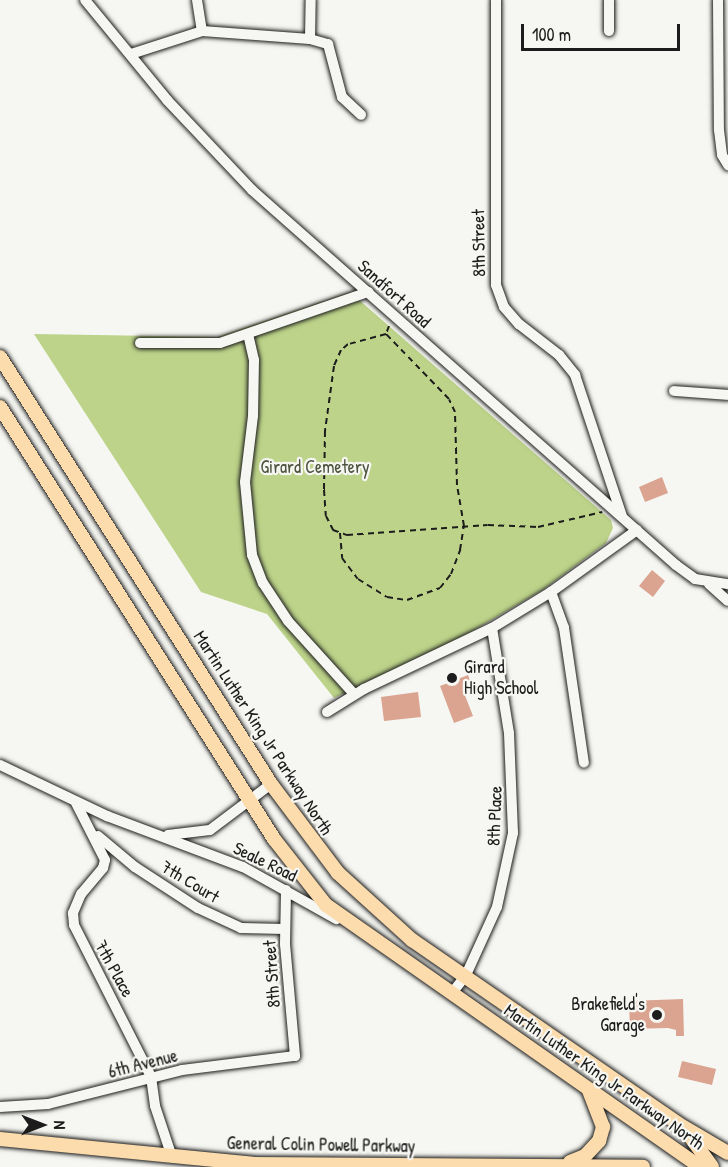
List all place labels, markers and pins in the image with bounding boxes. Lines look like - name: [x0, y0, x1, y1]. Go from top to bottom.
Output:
- place label: Girard High School: [464, 657, 538, 700]
- marker: Girard High School: [445, 671, 459, 685]
- place label: Brakefield's Garage: [571, 994, 645, 1036]
- marker: Brakefield's Garage: [650, 1008, 664, 1022]

